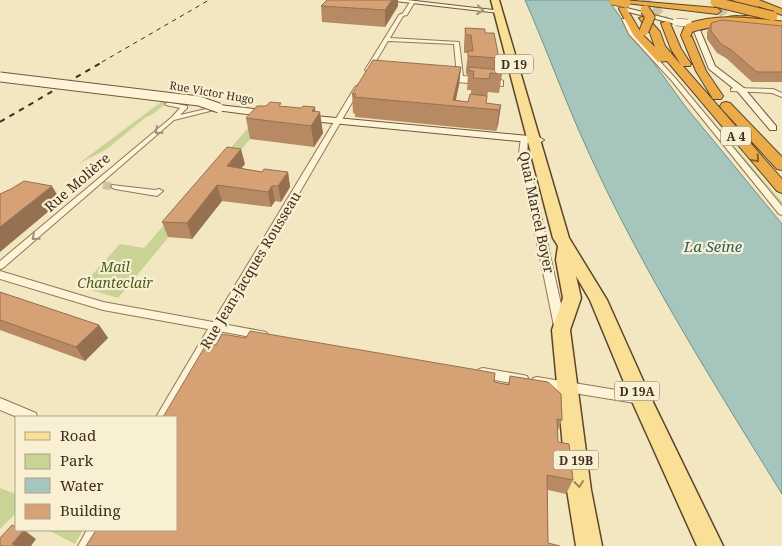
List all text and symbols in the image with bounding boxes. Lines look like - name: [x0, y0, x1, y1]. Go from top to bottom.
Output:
- one-way arrow: [476, 4, 484, 15]
- road number: D 19: [495, 54, 533, 74]
- street label: Rue Victor Hugo: [169, 77, 255, 107]
- one-way arrow: [155, 125, 164, 134]
- road number: A 4: [721, 126, 751, 146]
- street label: Rue Molière: [40, 148, 114, 216]
- street label: Quai Marcel Boyer: [515, 149, 559, 275]
- one-way arrow: [751, 154, 760, 163]
- street label: Rue Jean-Jacques Rousseau: [195, 188, 305, 352]
- one-way arrow: [31, 231, 40, 240]
- water label: La Seine: [683, 236, 743, 256]
- park label: Mail Chanteclair: [77, 257, 153, 292]
- road number: D 19A: [614, 382, 660, 401]
- legend: [15, 416, 178, 531]
- text: Road: [60, 425, 96, 445]
- text: Park: [60, 450, 94, 470]
- road number: D 19B: [554, 450, 598, 470]
- text: Water: [60, 475, 103, 495]
- one-way arrow: [573, 480, 584, 488]
- text: Building: [60, 500, 121, 520]

